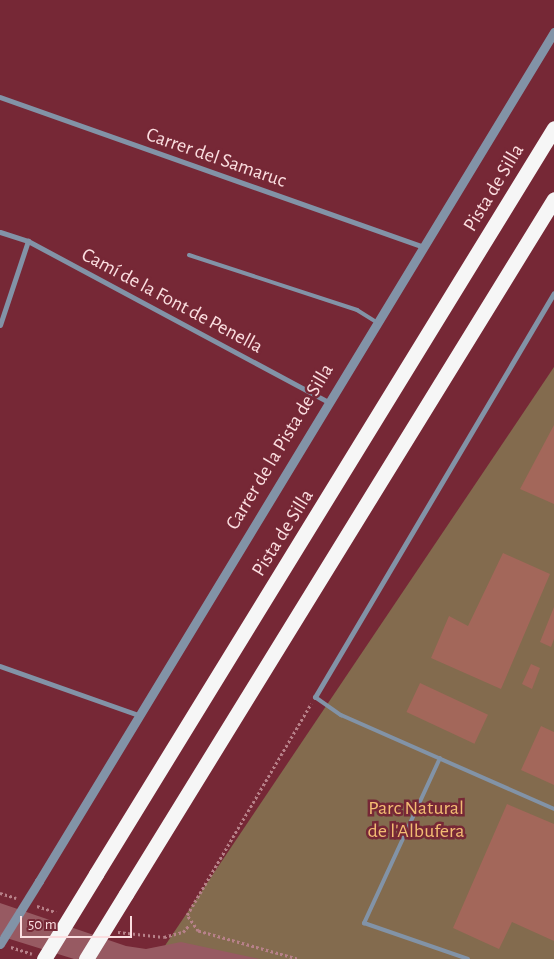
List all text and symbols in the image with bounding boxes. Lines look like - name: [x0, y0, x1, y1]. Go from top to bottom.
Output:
- street label: Carrer del Samaruc: [143, 123, 289, 193]
- street label: Pista de Silla: [459, 140, 529, 236]
- street label: Camí de la Font de Penella: [77, 243, 267, 359]
- street label: Carrer de la Pista de Silla: [221, 360, 339, 534]
- street label: Pista de Silla: [247, 485, 319, 581]
- park label: Parc Natural de l'Albufera: [367, 797, 465, 844]
- scale bar: [22, 906, 135, 938]
- text: 50 m: [28, 917, 57, 932]

